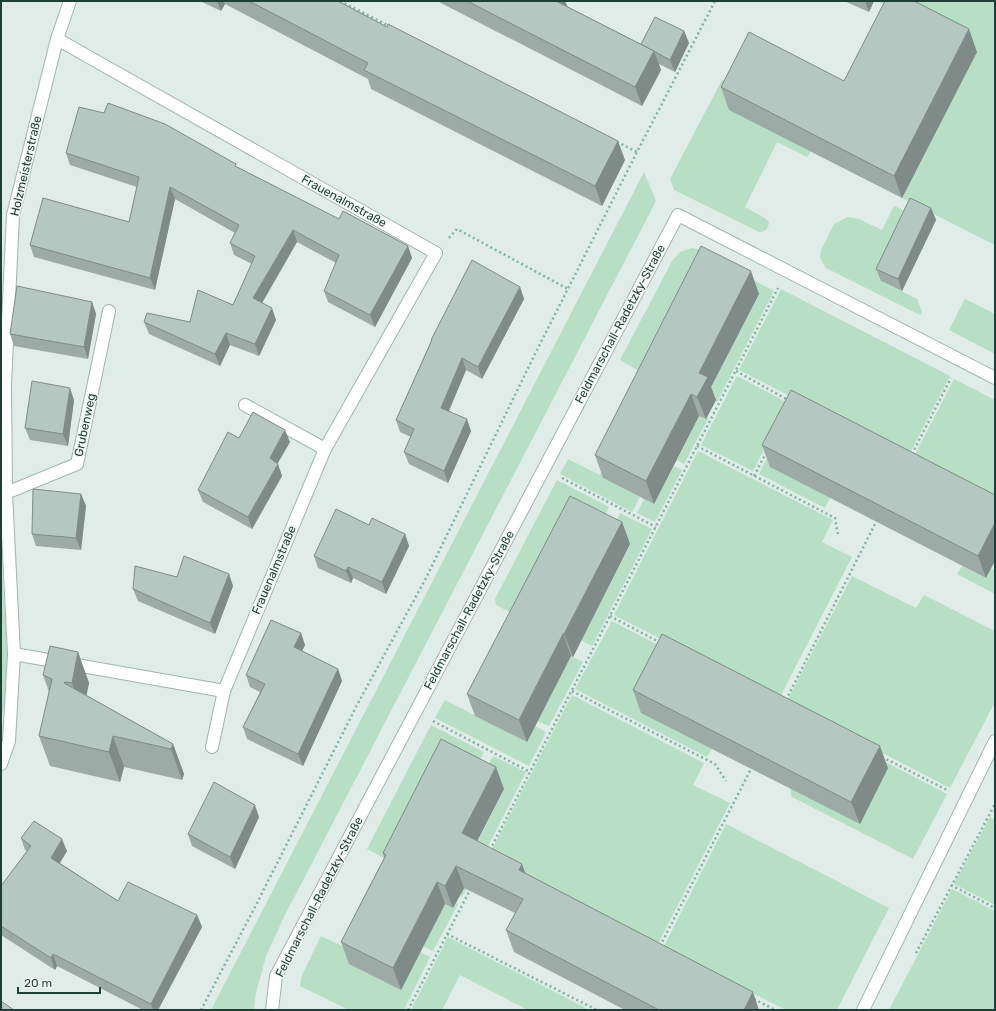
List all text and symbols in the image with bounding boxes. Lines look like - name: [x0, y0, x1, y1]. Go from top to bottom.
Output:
- street label: Holzmeisterstraße: [8, 114, 44, 218]
- street label: Frauenalmstraße: [299, 172, 389, 230]
- street label: Feldmarschall-Radetzky-Straße: [572, 242, 668, 406]
- street label: Grubenweg: [71, 392, 99, 458]
- street label: Frauenalmstraße: [249, 523, 299, 616]
- street label: Feldmarschall-Radetzky-Straße: [421, 528, 517, 692]
- street label: Feldmarschall-Radetzky-Straße: [272, 814, 366, 979]
- scale bar: [18, 969, 100, 995]
- text: 20 m: [24, 976, 52, 990]

